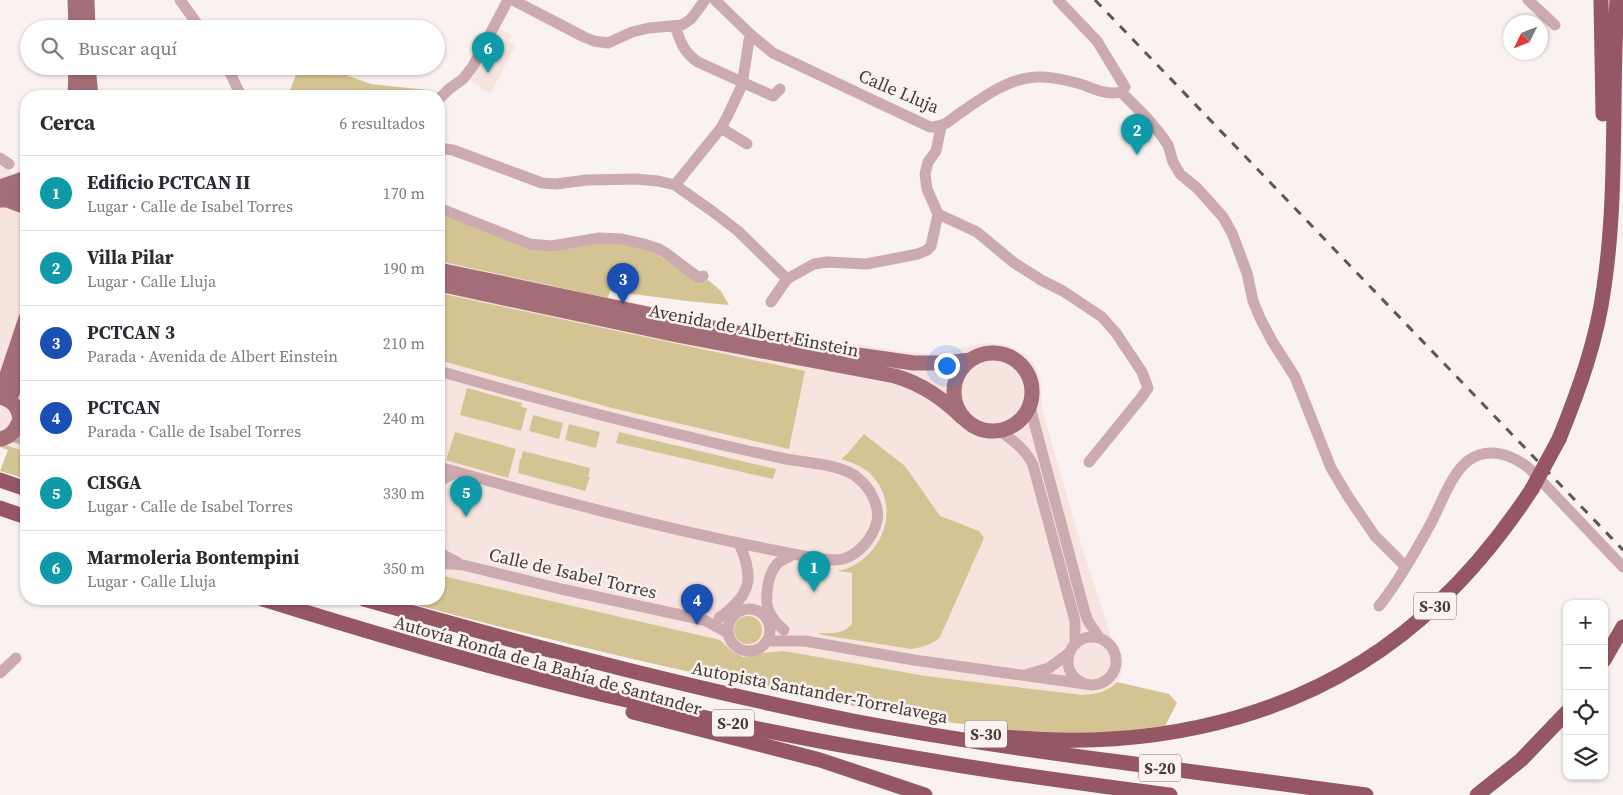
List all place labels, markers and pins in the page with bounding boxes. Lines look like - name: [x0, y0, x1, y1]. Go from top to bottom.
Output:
- pin: 6: [472, 32, 504, 73]
- pin: 2: [1121, 114, 1153, 155]
- pin: 3: [607, 263, 639, 304]
- pin: 5: [450, 476, 482, 517]
- pin: 1: [798, 551, 830, 592]
- pin: 4: [681, 584, 713, 625]

